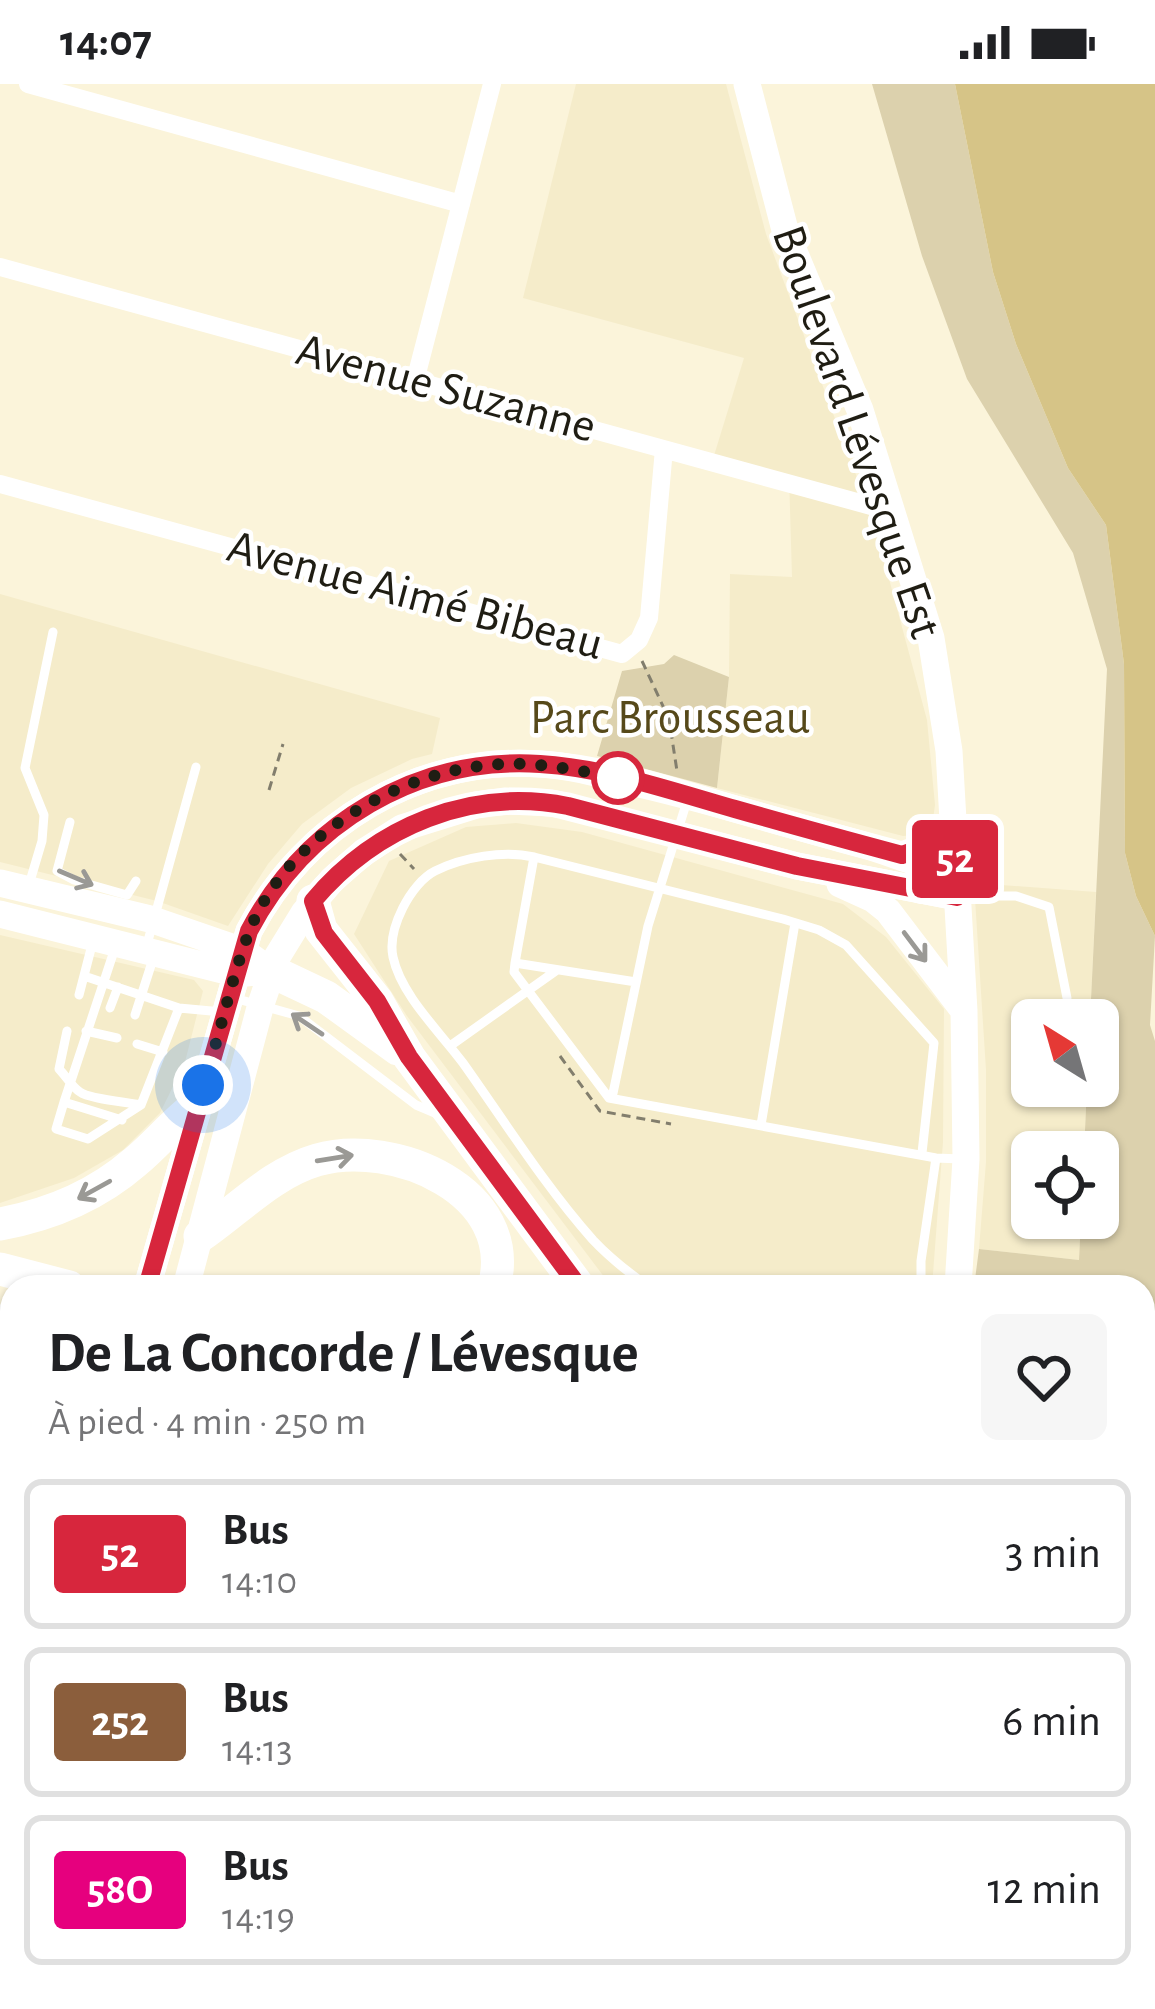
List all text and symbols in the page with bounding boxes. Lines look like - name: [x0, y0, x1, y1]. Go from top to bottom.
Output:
- text: 14:07: [60, 19, 152, 64]
- street label: Boulevard Lévesque Est: [763, 220, 949, 644]
- street label: Avenue Suzanne: [291, 326, 601, 452]
- street label: Avenue Aimé Bibeau: [222, 523, 608, 669]
- park label: Parc Brousseau: [530, 695, 810, 743]
- unlabelled marker: [593, 753, 643, 803]
- line badge: 52: [901, 820, 1009, 898]
- text: 52: [936, 838, 974, 880]
- one-way arrow: [57, 869, 94, 890]
- one-way arrow: [902, 930, 928, 963]
- north arrow: [1011, 999, 1119, 1107]
- map controls: [1011, 999, 1119, 1239]
- one-way arrow: [291, 1011, 325, 1036]
- your location: [173, 1055, 233, 1115]
- button: locate: [1011, 1131, 1119, 1239]
- one-way arrow: [315, 1145, 354, 1168]
- one-way arrow: [77, 1179, 112, 1202]
- button: heart: [981, 1314, 1107, 1440]
- text: De La Concorde / Lévesque: [48, 1325, 639, 1382]
- text: À pied · 4 min · 250 m: [48, 1403, 366, 1442]
- text: Bus: [222, 1508, 289, 1553]
- text: 3 min: [1005, 1531, 1101, 1576]
- text: 52: [101, 1533, 139, 1575]
- text: 14:10: [222, 1562, 297, 1601]
- text: Bus: [222, 1676, 289, 1721]
- text: 6 min: [1002, 1699, 1101, 1744]
- text: 252: [91, 1701, 149, 1743]
- text: 14:13: [222, 1730, 293, 1769]
- text: Bus: [222, 1844, 289, 1889]
- text: 12 min: [988, 1867, 1101, 1912]
- text: 58O: [87, 1869, 153, 1911]
- text: 14:19: [222, 1898, 295, 1937]

